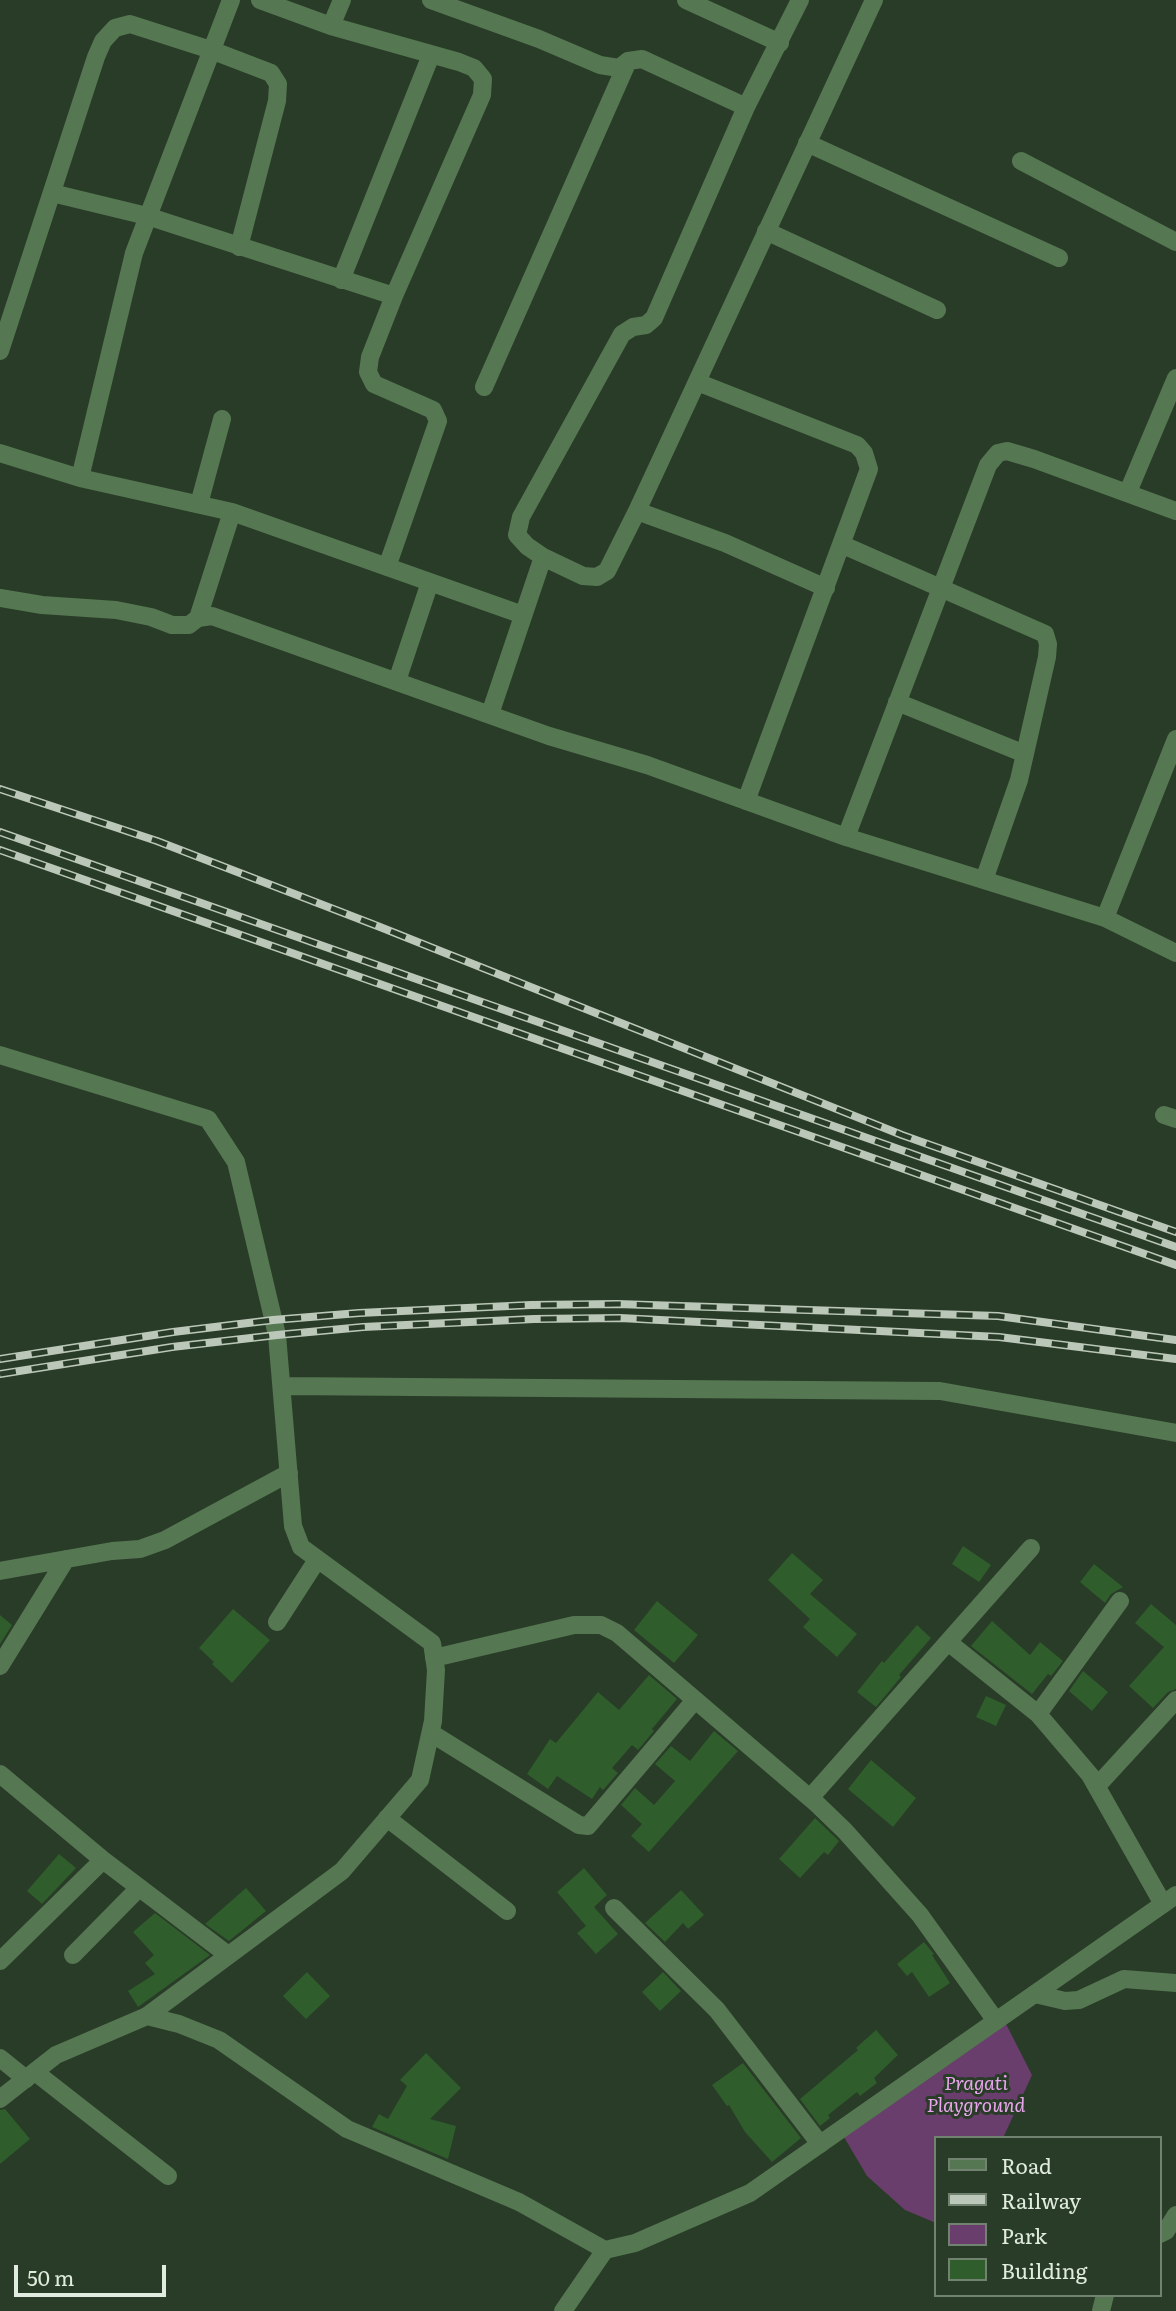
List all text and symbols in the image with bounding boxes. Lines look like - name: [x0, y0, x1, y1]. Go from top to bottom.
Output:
- park label: Pragati Playground: [927, 2073, 1025, 2117]
- legend: [934, 2136, 1162, 2297]
- text: Road: [1001, 2149, 1052, 2180]
- text: Railway: [1001, 2184, 1081, 2215]
- text: Park: [1001, 2219, 1047, 2250]
- scale bar: [18, 2252, 170, 2296]
- text: Building: [1001, 2254, 1087, 2285]
- text: 50 m: [27, 2261, 74, 2292]

